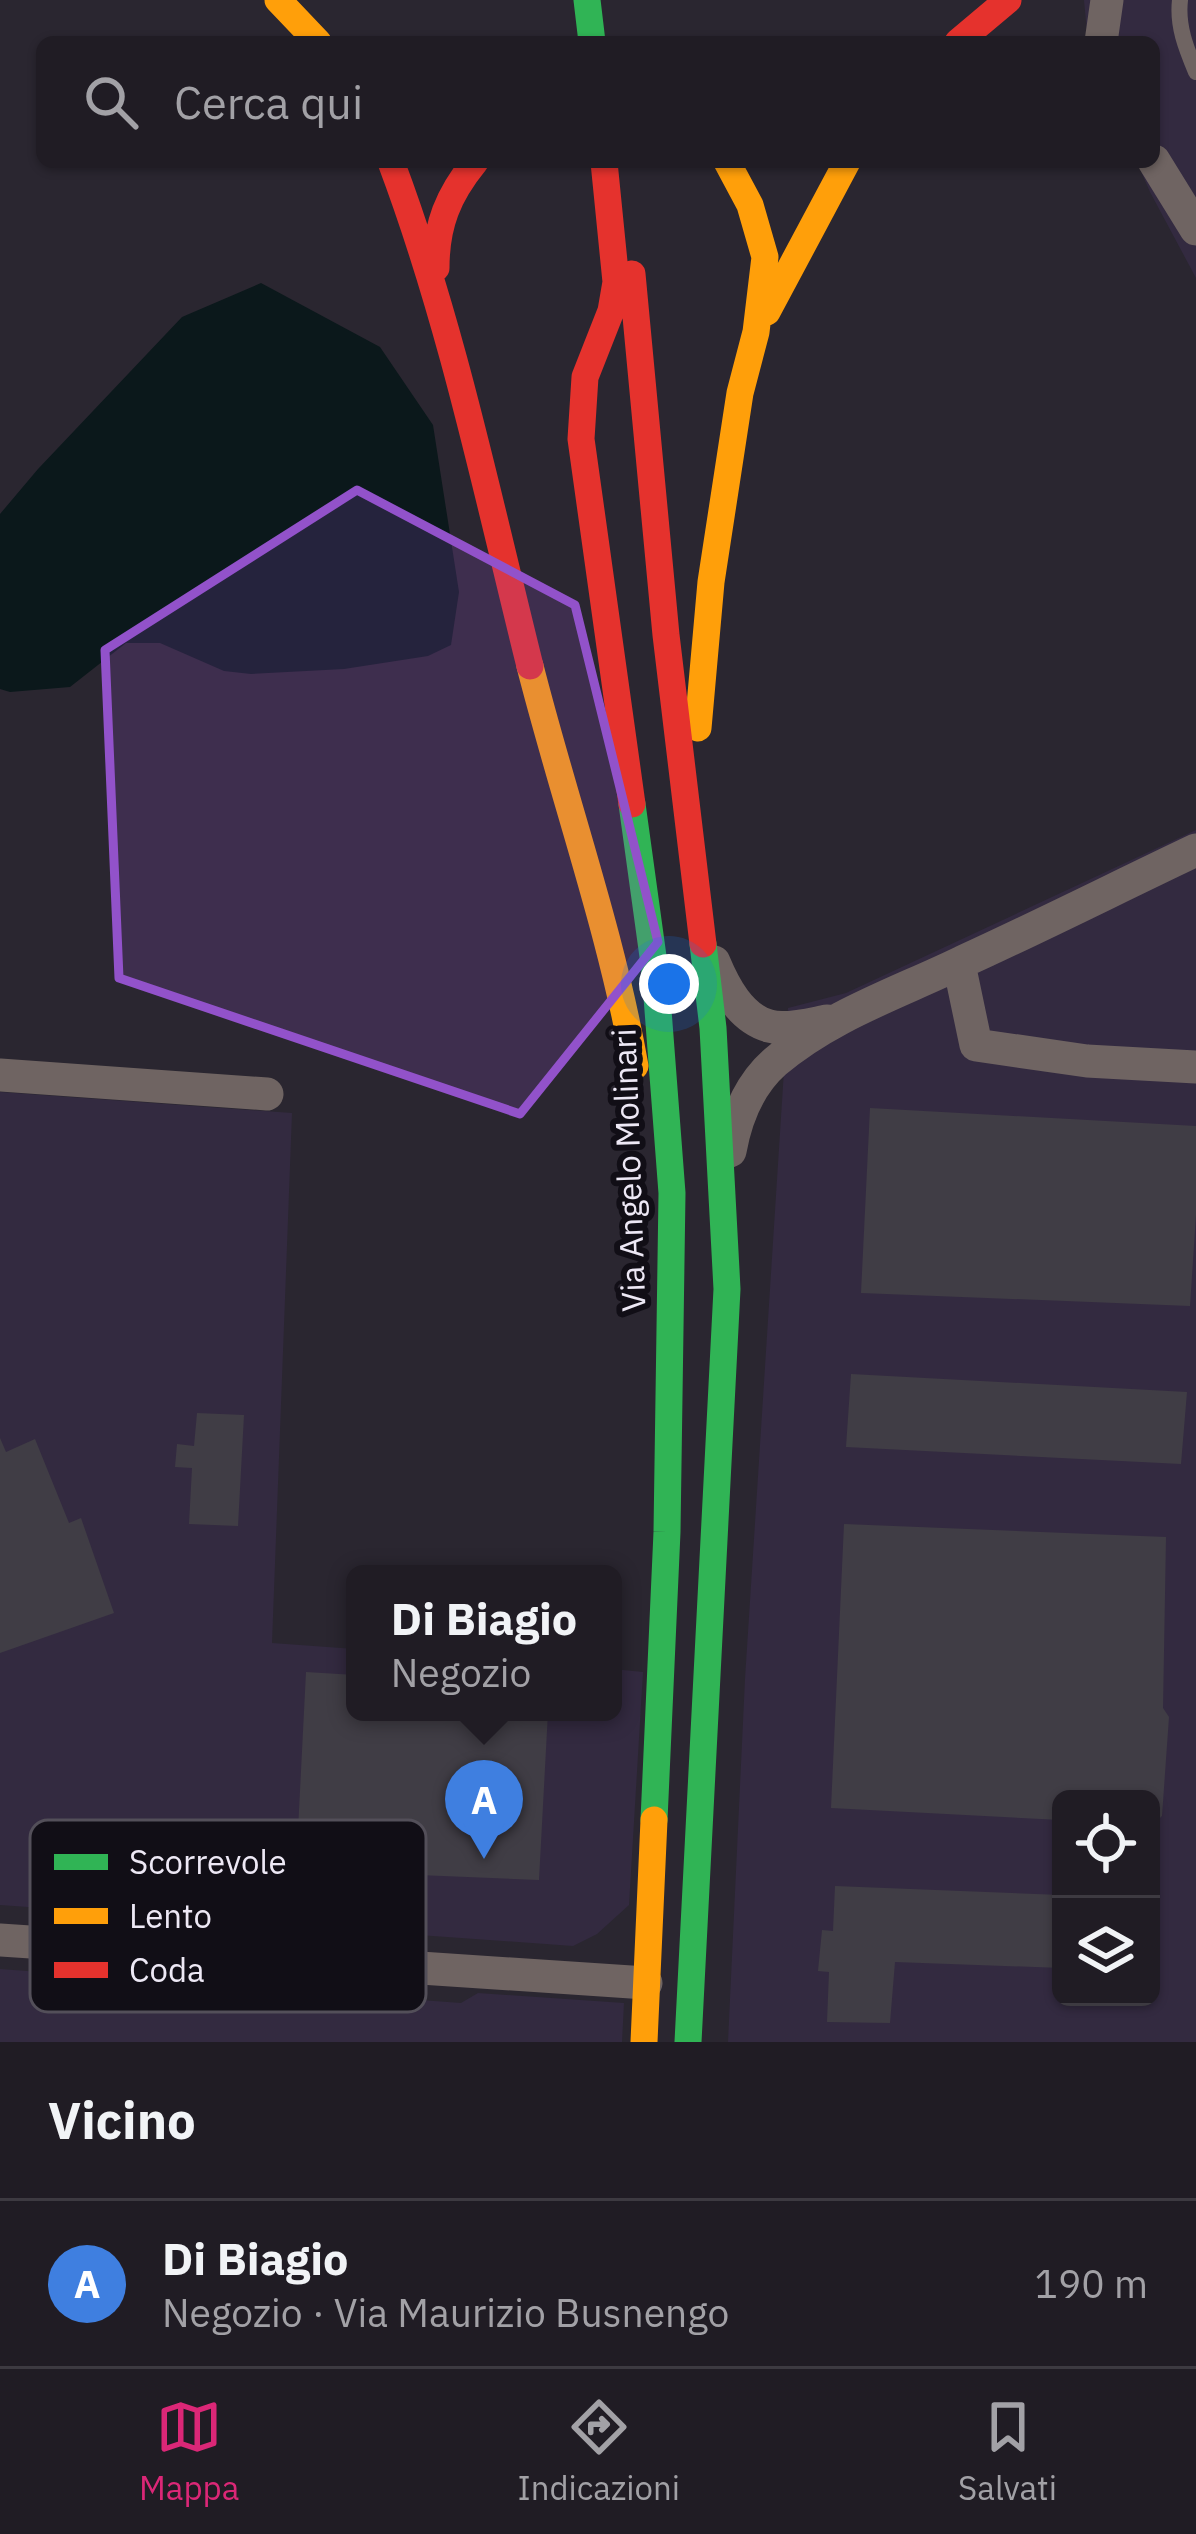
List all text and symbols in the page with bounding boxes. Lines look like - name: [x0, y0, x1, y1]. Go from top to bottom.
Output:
- search box: [36, 36, 1160, 168]
- icon: search: [78, 69, 144, 135]
- text: Cerca qui: [174, 73, 363, 131]
- your location: [639, 954, 699, 1014]
- street label: Via Angelo Molinari: [602, 1028, 654, 1312]
- popup: [346, 1565, 622, 1721]
- text: Di Biagio: [391, 1589, 577, 1647]
- text: Negozio: [391, 1647, 531, 1698]
- pin: A: [445, 1760, 523, 1859]
- map controls: [1052, 1790, 1160, 2006]
- button: locate: [1052, 1790, 1160, 1898]
- legend: [30, 1820, 426, 2012]
- text: Scorrevole: [129, 1840, 287, 1883]
- text: Lento: [129, 1894, 212, 1937]
- button: layers: [1052, 1898, 1160, 2006]
- text: Coda: [129, 1948, 205, 1991]
- text: Vicino: [48, 2087, 196, 2153]
- text: Di Biagio: [162, 2229, 348, 2287]
- text: A: [74, 2258, 100, 2309]
- text: 190 m: [1035, 2258, 1148, 2309]
- text: Negozio · Via Maurizio Busnengo: [162, 2287, 729, 2338]
- tab: Mappa: [139, 2394, 239, 2509]
- tab: Indicazioni: [517, 2394, 680, 2509]
- tab: Salvati: [958, 2394, 1057, 2509]

